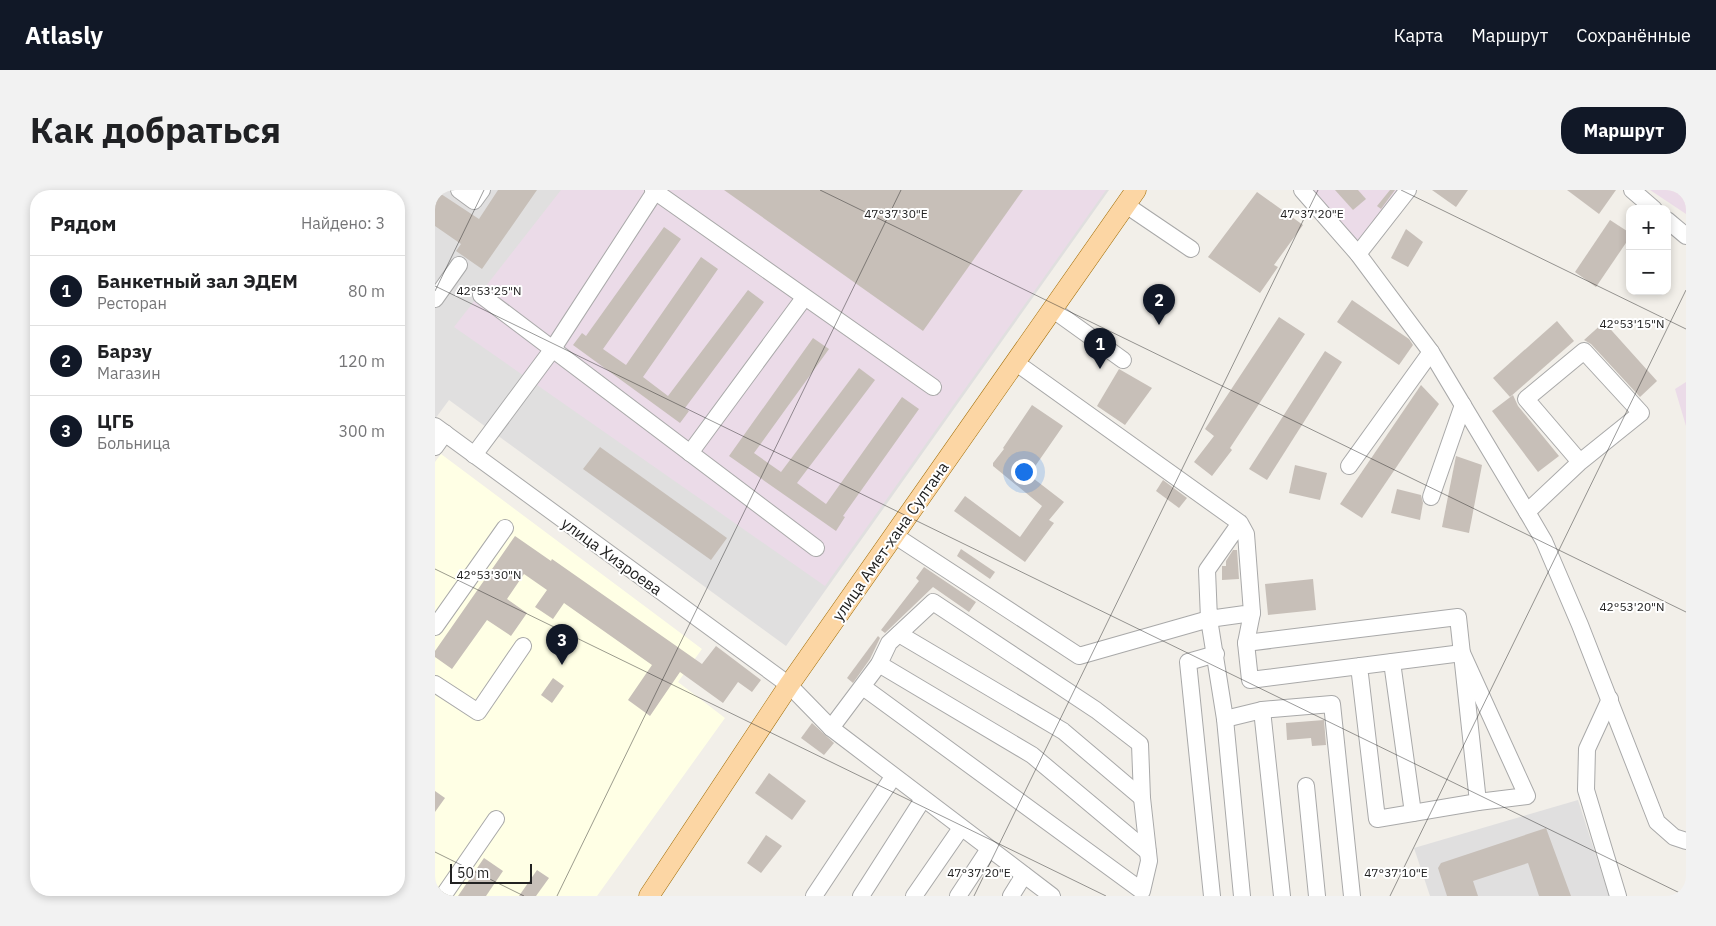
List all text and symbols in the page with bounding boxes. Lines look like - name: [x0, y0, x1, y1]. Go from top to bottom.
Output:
- text: Atlasly: [25, 19, 103, 51]
- text: Карта: [1394, 24, 1443, 47]
- text: Маршрут: [1471, 24, 1548, 47]
- text: Сохранённые: [1576, 24, 1691, 47]
- text: Как добраться: [30, 107, 281, 153]
- button: Маршрут: [1561, 107, 1686, 154]
- map controls: [1626, 205, 1671, 295]
- button: +: [1626, 205, 1671, 250]
- text: 47°37'30"E: [864, 206, 928, 221]
- text: 47°37'20"E: [1280, 206, 1344, 221]
- text: Рядом: [50, 209, 117, 237]
- text: Найдено: 3: [301, 213, 385, 233]
- button: −: [1626, 250, 1671, 295]
- text: Банкетный зал ЭДЕМ: [97, 269, 298, 293]
- text: 1: [61, 281, 71, 301]
- text: 80 m: [348, 281, 385, 301]
- text: 42°53'25"N: [456, 283, 522, 298]
- pin: 2: [1143, 284, 1175, 325]
- text: Ресторан: [97, 293, 167, 313]
- text: 42°53'15"N: [1599, 316, 1665, 331]
- pin: 1: [1084, 328, 1116, 369]
- text: Барзу: [97, 339, 152, 363]
- text: 2: [61, 351, 71, 371]
- text: 120 m: [338, 351, 385, 371]
- text: Магазин: [97, 363, 161, 383]
- text: ЦГБ: [97, 409, 134, 433]
- text: 3: [61, 421, 71, 441]
- text: 300 m: [338, 421, 385, 441]
- text: Больница: [97, 433, 170, 453]
- street label: улица Амет-хана Султана: [827, 457, 953, 624]
- your location: [1011, 459, 1037, 485]
- street label: улица Хизроева: [558, 513, 667, 600]
- text: 42°53'30"N: [456, 567, 522, 582]
- text: 42°53'20"N: [1599, 599, 1665, 614]
- pin: 3: [546, 624, 578, 665]
- scale bar: [450, 861, 533, 884]
- text: 50 m: [457, 864, 489, 882]
- text: 47°37'20"E: [947, 865, 1011, 880]
- text: 47°37'10"E: [1364, 865, 1428, 880]

